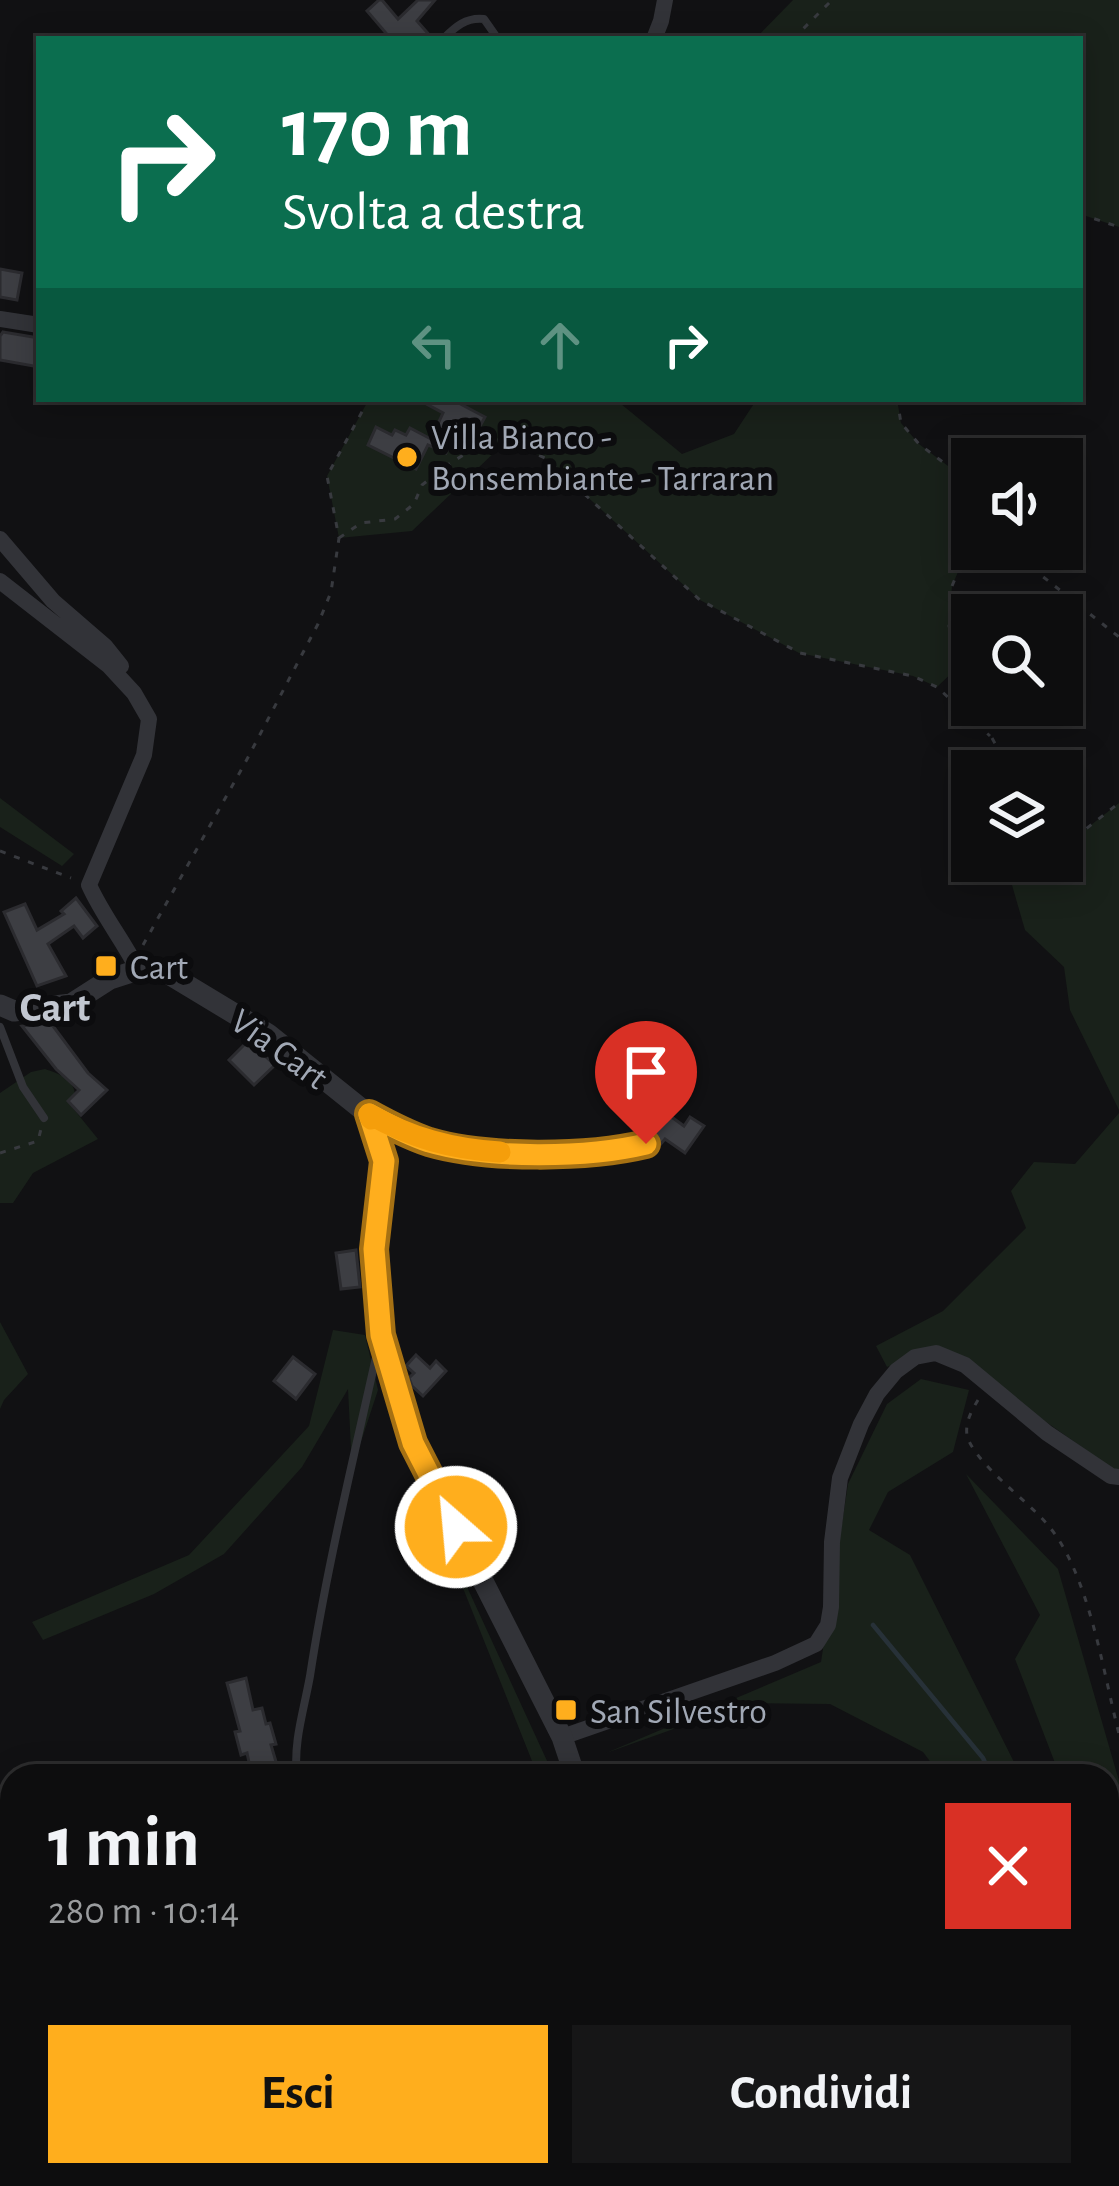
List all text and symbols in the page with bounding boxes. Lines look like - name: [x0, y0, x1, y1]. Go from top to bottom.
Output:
- icon: right: [84, 84, 240, 240]
- text: 170 m: [282, 88, 473, 172]
- text: Svolta a destra: [282, 186, 585, 240]
- icon: left: [401, 312, 467, 378]
- icon: ahead: [527, 312, 593, 378]
- icon: right: [653, 312, 719, 378]
- place label: Villa Bianco - Bonsembiante - Tarraran: [431, 420, 774, 497]
- map controls: [951, 438, 1083, 882]
- button: sound: [951, 438, 1083, 570]
- marker: Villa Bianco - Bonsembiante - Tarraran: [394, 444, 420, 470]
- button: search: [951, 594, 1083, 726]
- button: layers: [951, 750, 1083, 882]
- place label: Cart: [130, 950, 189, 986]
- marker: Cart: [93, 953, 119, 979]
- district label: Cart: [20, 987, 90, 1029]
- street label: Via Cart: [224, 1003, 334, 1097]
- pin: [595, 1021, 697, 1144]
- icon: arrive: [613, 1039, 679, 1105]
- position arrow: [393, 1464, 519, 1590]
- place label: San Silvestro: [590, 1694, 767, 1730]
- marker: San Silvestro: [553, 1697, 579, 1723]
- button: close: [945, 1803, 1071, 1929]
- text: 1 min: [48, 1807, 200, 1879]
- text: 280 m · 10:14: [48, 1892, 239, 1931]
- button: Esci: [48, 2025, 548, 2163]
- button: Condividi: [572, 2025, 1071, 2163]

